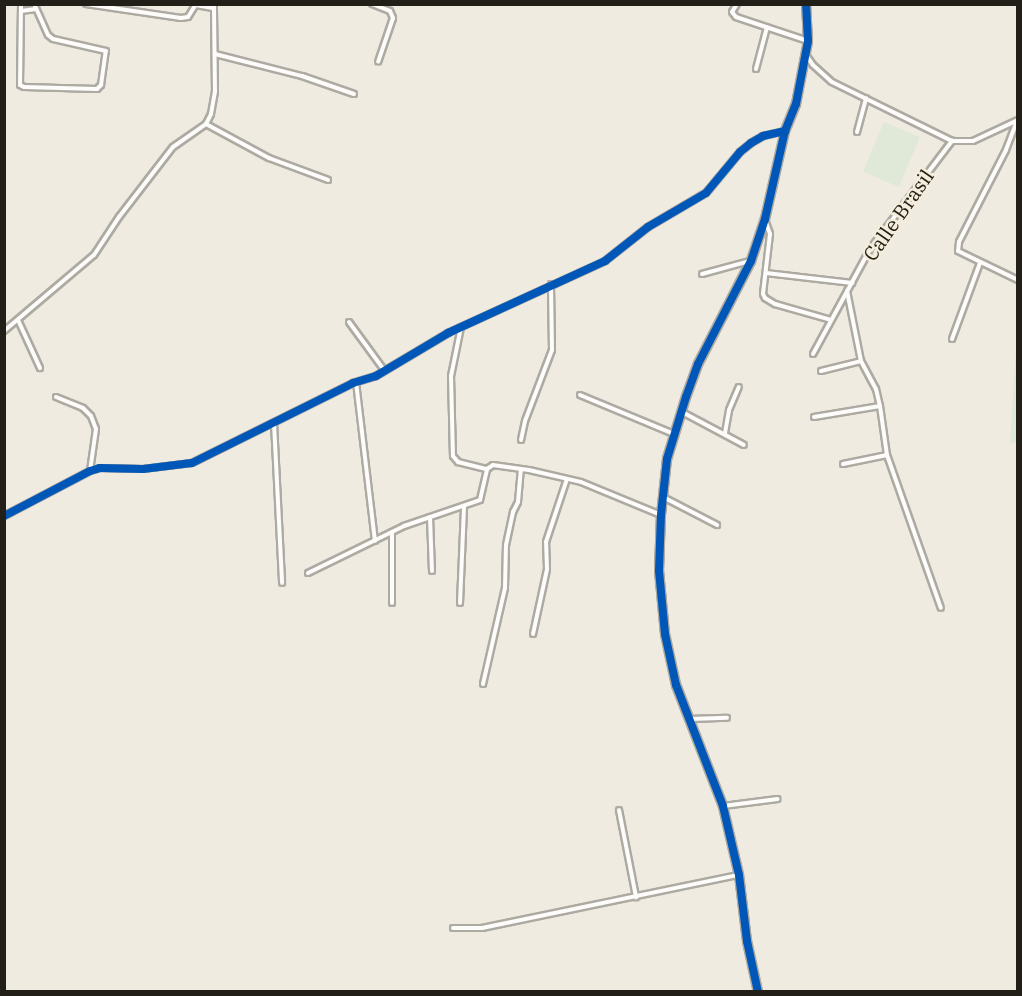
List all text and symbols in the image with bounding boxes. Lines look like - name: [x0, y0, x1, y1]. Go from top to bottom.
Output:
- street label: Calle Brasil: [858, 165, 938, 265]

